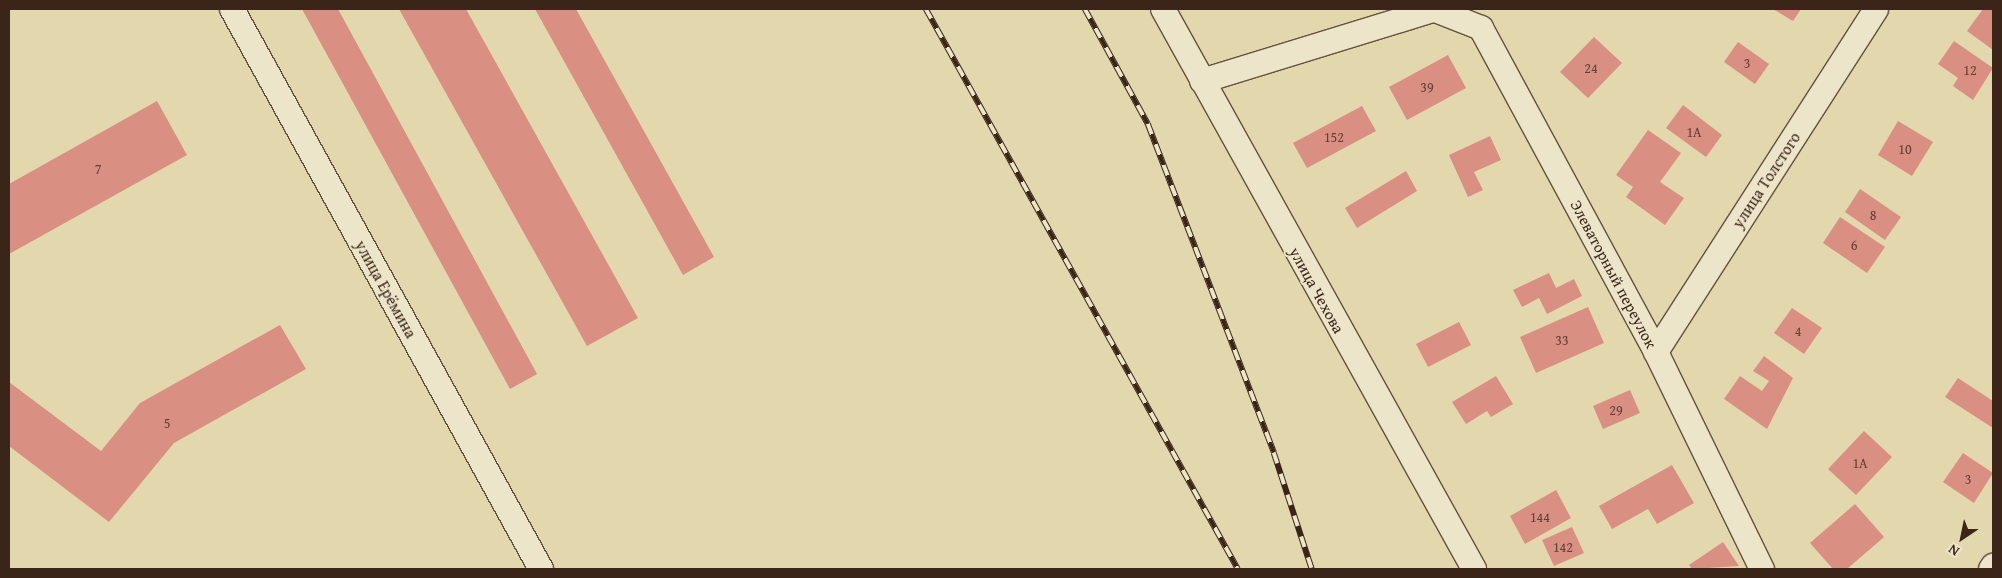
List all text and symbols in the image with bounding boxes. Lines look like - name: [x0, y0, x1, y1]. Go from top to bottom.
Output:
- house number: 3: [1744, 55, 1750, 71]
- house number: 24: [1584, 60, 1598, 76]
- house number: 12: [1963, 62, 1977, 78]
- house number: 39: [1420, 79, 1434, 95]
- house number: 1А: [1686, 124, 1702, 140]
- street label: улица Толстого: [1728, 128, 1804, 232]
- house number: 152: [1324, 129, 1344, 145]
- house number: 10: [1898, 141, 1912, 157]
- house number: 7: [95, 161, 101, 177]
- street label: Элеваторный переулок: [1567, 197, 1661, 351]
- house number: 8: [1870, 207, 1876, 223]
- street label: улица Ерёмина: [351, 237, 421, 341]
- house number: 6: [1851, 237, 1857, 253]
- street label: улица Чехова: [1285, 243, 1349, 337]
- house number: 4: [1795, 323, 1801, 339]
- house number: 33: [1555, 332, 1569, 348]
- house number: 29: [1609, 402, 1623, 418]
- house number: 5: [164, 415, 170, 431]
- house number: 1А: [1852, 455, 1868, 471]
- house number: 3: [1965, 471, 1971, 487]
- house number: 144: [1530, 509, 1550, 525]
- north arrow: [1937, 513, 1987, 563]
- house number: 142: [1553, 539, 1573, 555]
- text: N: [1944, 540, 1963, 561]

